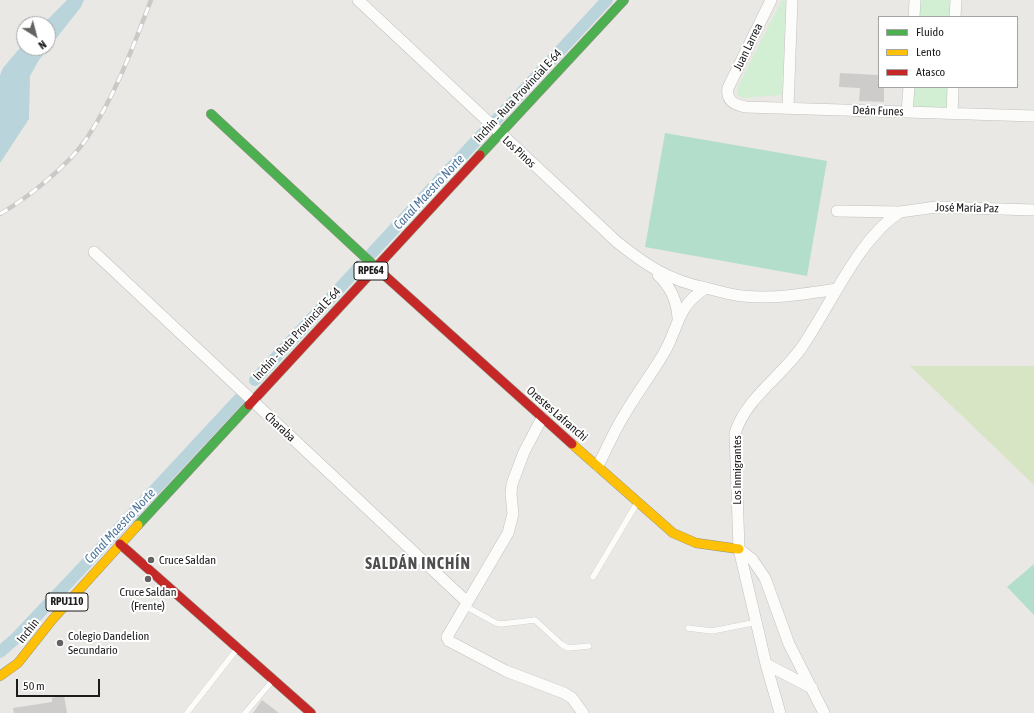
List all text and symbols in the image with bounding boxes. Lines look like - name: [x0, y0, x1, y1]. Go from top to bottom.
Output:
- north arrow: [16, 16, 56, 56]
- legend: [878, 16, 1018, 88]
- street label: Juan Larrea: [730, 21, 766, 73]
- text: Fluido: [916, 25, 944, 39]
- text: N: [36, 38, 49, 52]
- text: Lento: [916, 45, 941, 59]
- street label: Inchín - Ruta Provincial E-64: [471, 46, 565, 146]
- text: Atasco: [916, 65, 945, 79]
- street label: Deán Funes: [852, 103, 904, 119]
- street label: Los Pinos: [499, 133, 539, 171]
- water label: Canal Maestro Norte: [390, 151, 468, 233]
- street label: José María Paz: [935, 200, 999, 216]
- road number: RPE64: [354, 262, 388, 280]
- street label: Inchín - Ruta Provincial E-64: [250, 284, 344, 384]
- street label: Orestes Lafranchi: [524, 384, 590, 444]
- street label: Charaba: [262, 409, 298, 445]
- street label: Los Inmigrantes: [730, 435, 744, 505]
- water label: Canal Maestro Norte: [81, 485, 159, 567]
- place label: Cruce Saldan: [159, 553, 216, 567]
- district label: SALDÁN INCHÍN: [365, 554, 471, 574]
- marker: Cruce Saldan: [146, 555, 156, 565]
- marker: Cruce Saldan (Frente): [143, 574, 153, 584]
- place label: Cruce Saldan (Frente): [119, 585, 177, 613]
- road number: RPU110: [46, 593, 88, 611]
- street label: Inchín: [14, 616, 42, 646]
- place label: Colegio Dandelion Secundario: [68, 629, 149, 657]
- marker: Colegio Dandelion Secundario: [55, 638, 65, 648]
- scale bar: [18, 671, 102, 697]
- text: 50 m: [23, 679, 45, 693]

